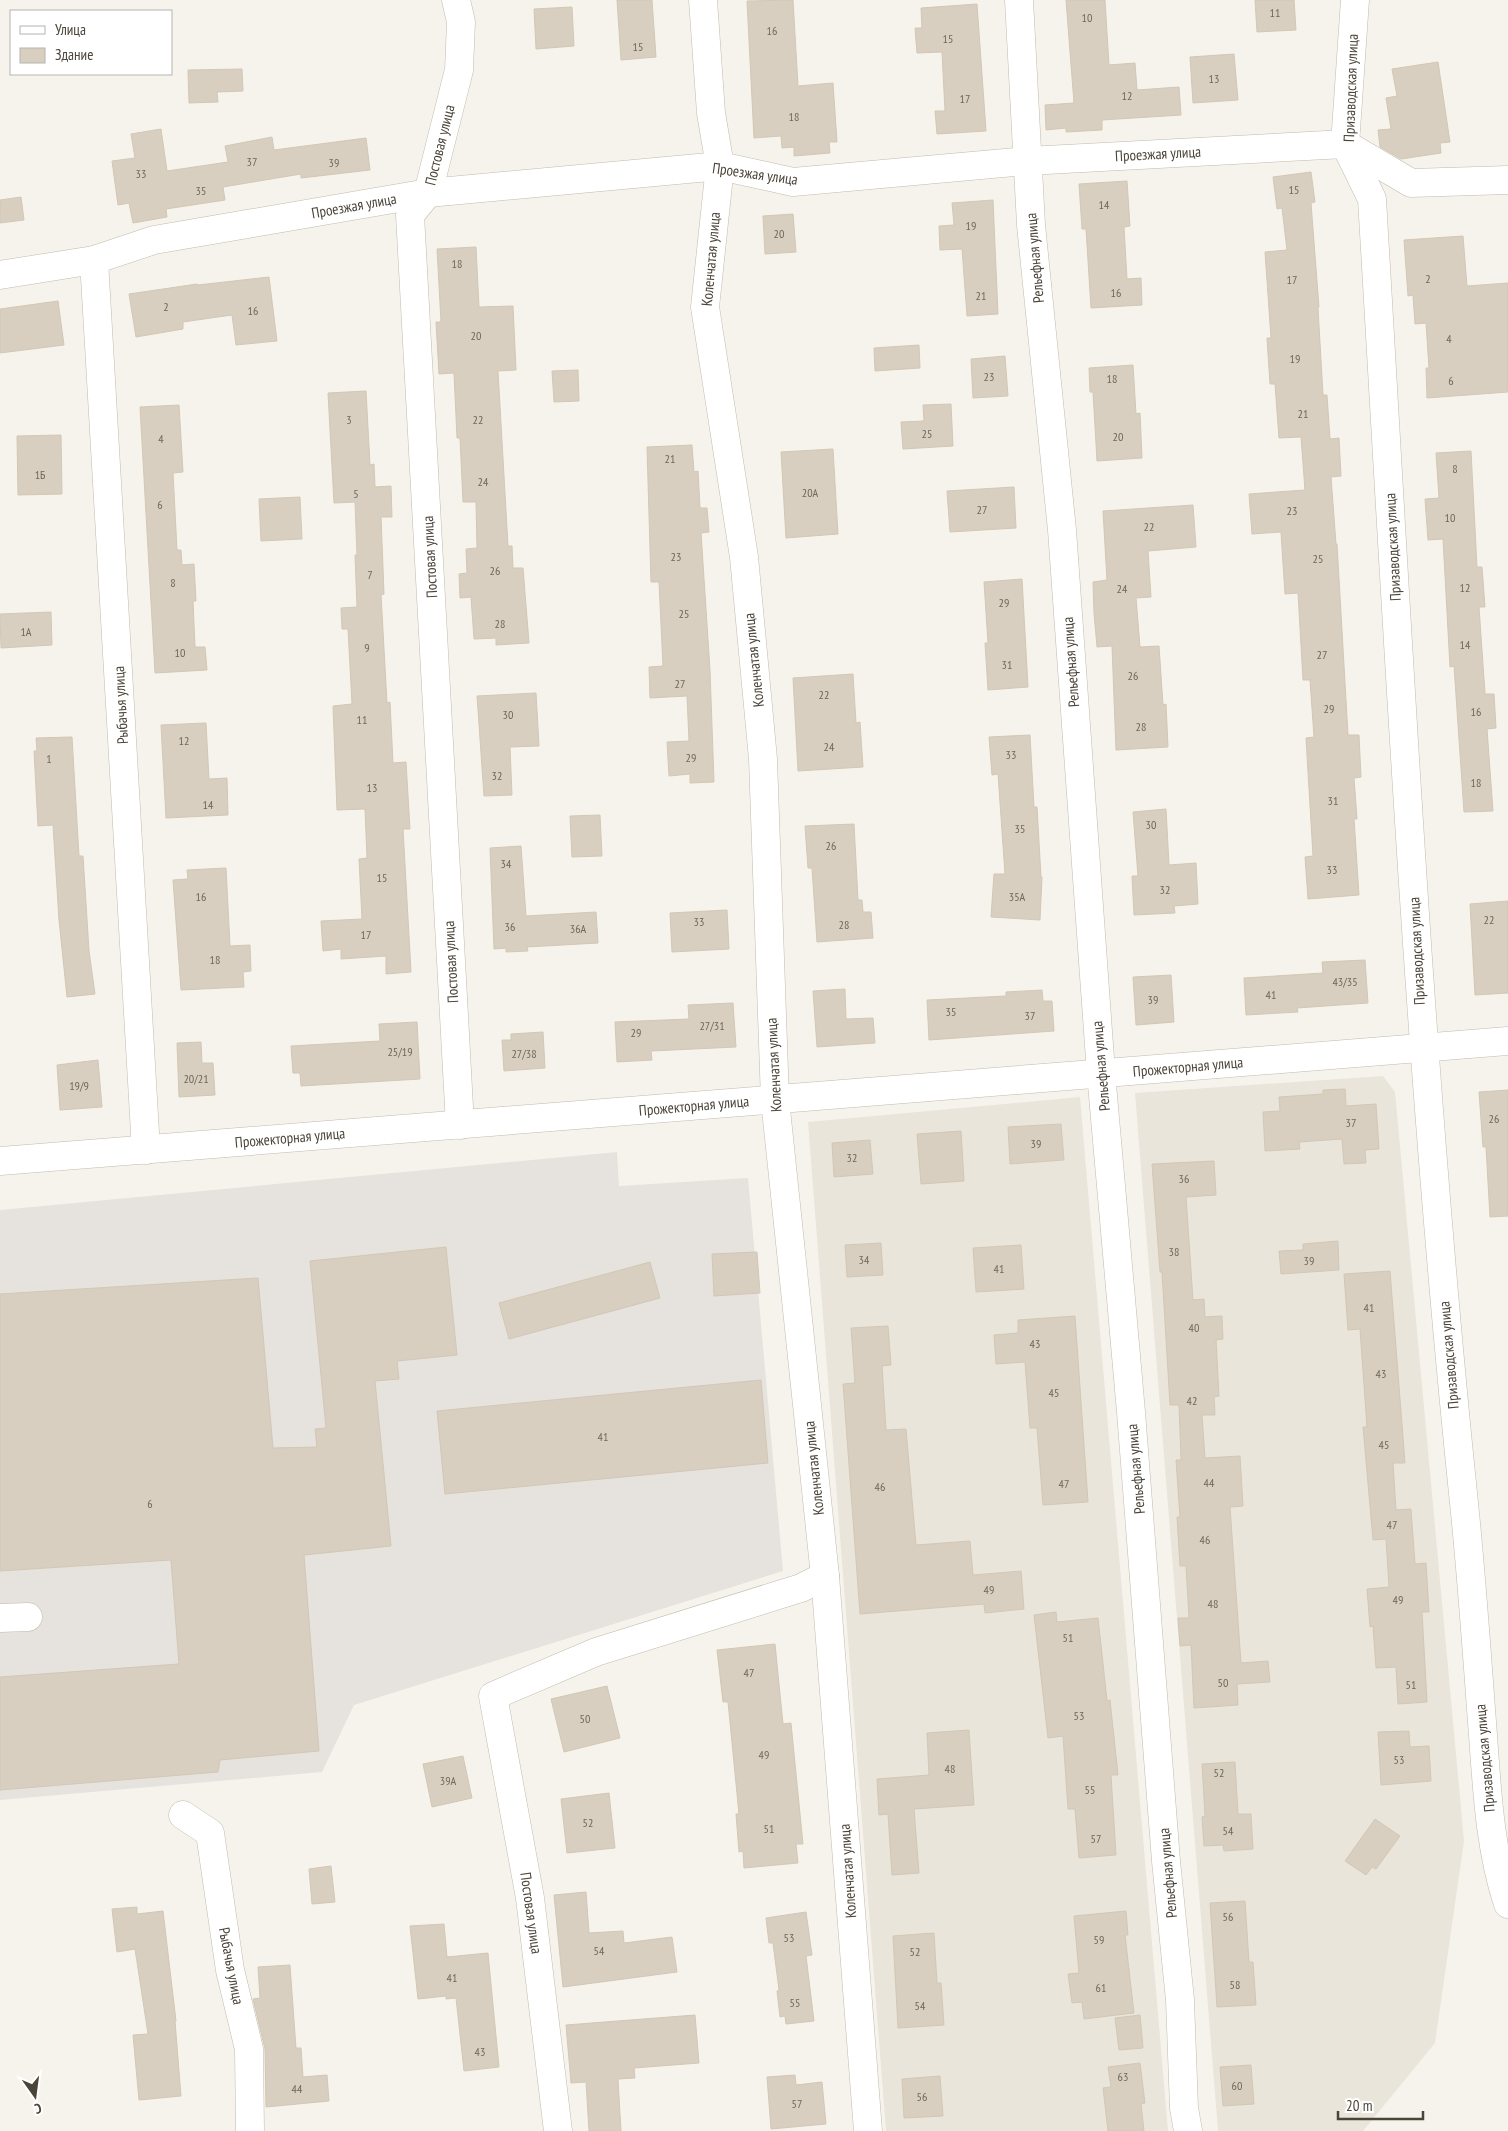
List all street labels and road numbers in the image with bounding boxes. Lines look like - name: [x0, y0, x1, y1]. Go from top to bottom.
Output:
- street label: Призаводская улица: [1339, 34, 1362, 142]
- street label: Постовая улица: [420, 103, 459, 187]
- street label: Проезжая улица: [1114, 142, 1201, 165]
- street label: Проезжая улица: [711, 158, 799, 189]
- street label: Проезжая улица: [310, 189, 398, 222]
- street label: Коленчатая улица: [697, 211, 724, 307]
- street label: Рельефная улица: [1021, 212, 1048, 304]
- street label: Призаводская улица: [1380, 493, 1405, 602]
- street label: Постовая улица: [418, 515, 441, 599]
- street label: Коленчатая улица: [739, 612, 768, 708]
- street label: Рельефная улица: [1058, 616, 1083, 708]
- street label: Рыбачья улица: [109, 665, 132, 745]
- street label: Призаводская улица: [1404, 897, 1429, 1006]
- street label: Постовая улица: [439, 920, 462, 1004]
- street label: Коленчатая улица: [762, 1017, 785, 1113]
- street label: Рельефная улица: [1087, 1020, 1114, 1112]
- street label: Прожекторная улица: [1132, 1052, 1244, 1081]
- street label: Прожекторная улица: [638, 1091, 750, 1120]
- street label: Прожекторная улица: [234, 1123, 346, 1152]
- street label: Призаводская улица: [1434, 1300, 1463, 1410]
- street label: Коленчатая улица: [799, 1420, 828, 1516]
- street label: Рельефная улица: [1122, 1423, 1149, 1515]
- street label: Призаводская улица: [1470, 1703, 1499, 1813]
- street label: Коленчатая улица: [835, 1823, 860, 1919]
- street label: Рельефная улица: [1154, 1827, 1181, 1919]
- street label: Постовая улица: [516, 1871, 547, 1955]
- street label: Рыбачья улица: [215, 1926, 248, 2006]

